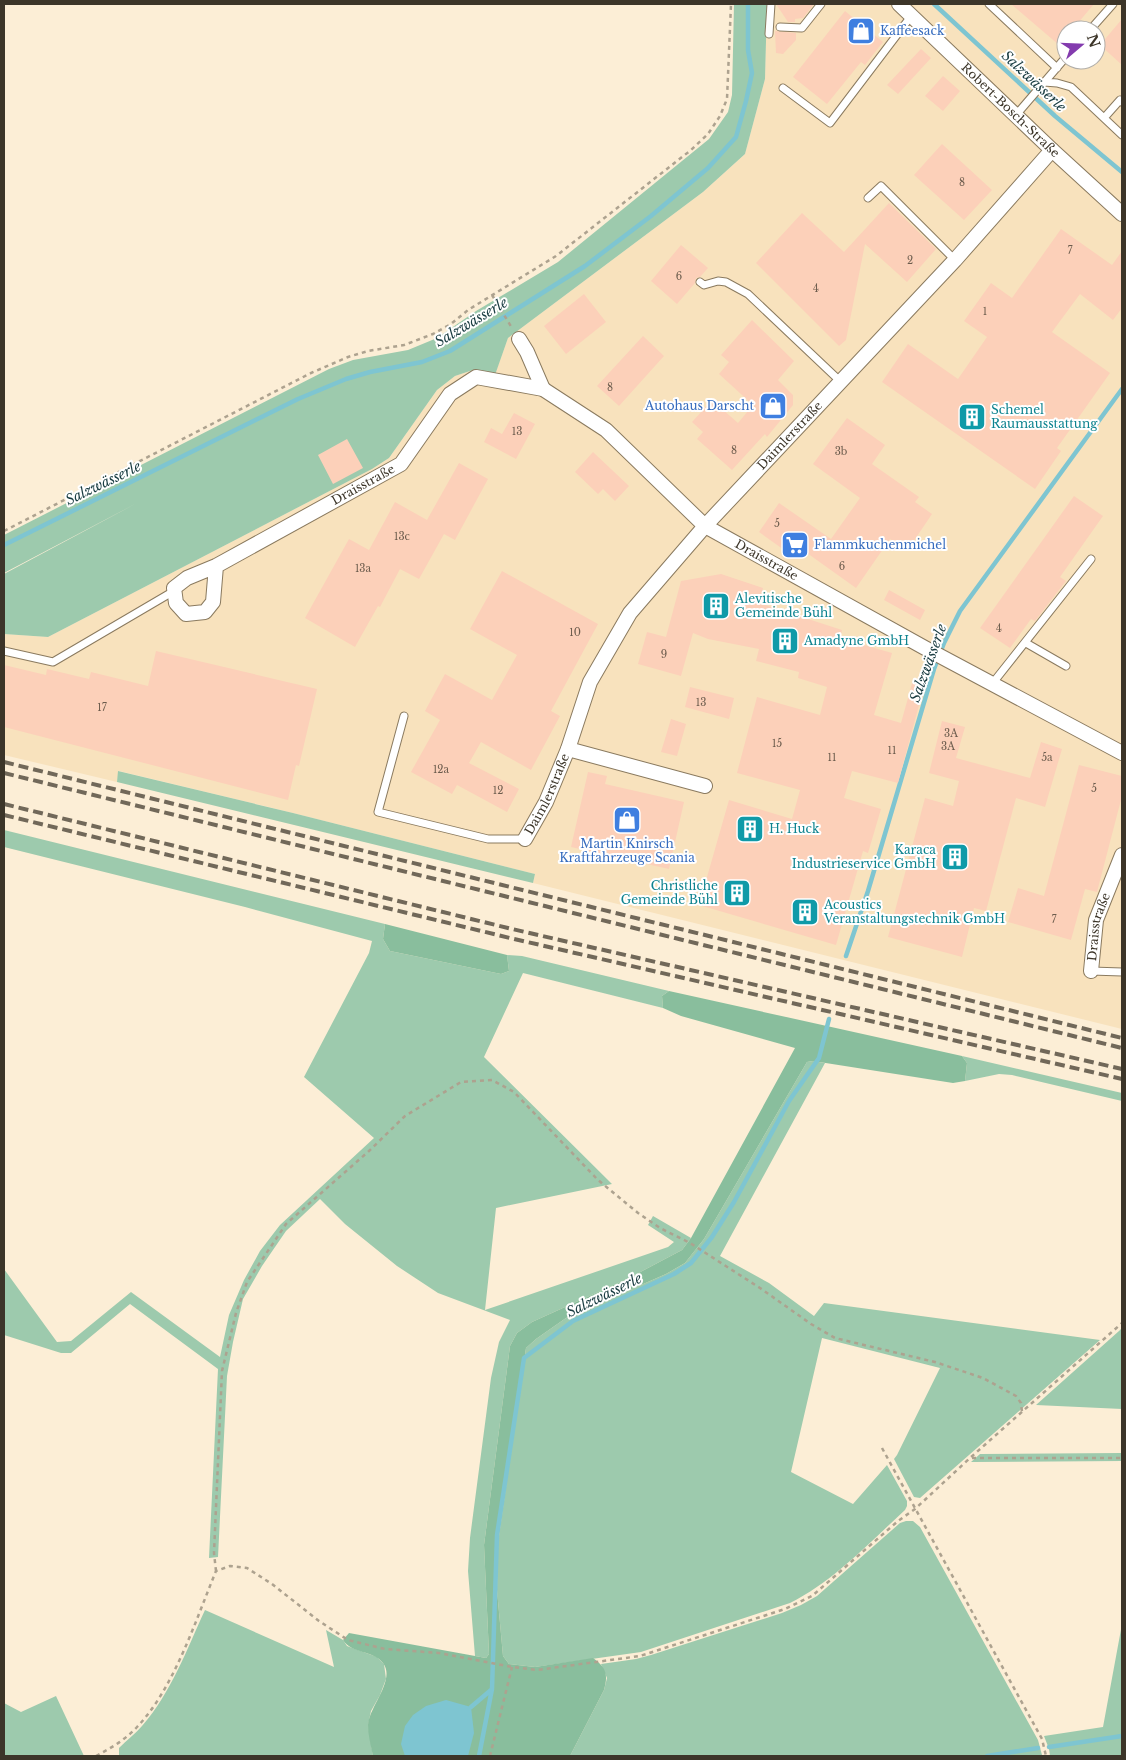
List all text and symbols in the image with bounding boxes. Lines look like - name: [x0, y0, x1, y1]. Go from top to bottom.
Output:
- shop icon: Kaffeesack: [846, 16, 876, 46]
- north arrow: [1056, 20, 1106, 70]
- place label: Kaffeesack: [880, 23, 945, 38]
- text: N: [1083, 32, 1104, 50]
- water label: Salzwässerle: [998, 47, 1070, 116]
- street label: Robert-Bosch-Straße: [958, 60, 1063, 160]
- house number: 8: [959, 176, 965, 189]
- house number: 7: [1067, 244, 1073, 257]
- house number: 2: [907, 254, 913, 267]
- house number: 6: [676, 270, 682, 283]
- house number: 4: [813, 282, 819, 295]
- water label: Salzwässerle: [431, 293, 511, 351]
- house number: 1: [983, 305, 987, 318]
- house number: 8: [607, 381, 613, 394]
- shop icon: Autohaus Darscht: [758, 391, 788, 421]
- place label: Autohaus Darscht: [644, 398, 754, 413]
- street label: Daimlerstraße: [754, 398, 825, 473]
- building icon: Schemel Raumausstattung: [957, 402, 987, 432]
- place label: Schemel Raumausstattung: [991, 402, 1098, 431]
- house number: 13: [512, 425, 522, 438]
- house number: 8: [731, 444, 737, 457]
- house number: 3b: [835, 445, 848, 458]
- water label: Salzwässerle: [62, 457, 144, 509]
- street label: Draisstraße: [329, 461, 397, 508]
- house number: 5: [774, 517, 780, 530]
- house number: 13c: [394, 530, 411, 543]
- supermarket icon: Flammkuchenmichel: [780, 530, 810, 560]
- street label: Draisstraße: [732, 536, 801, 583]
- place label: Flammkuchenmichel: [814, 537, 946, 552]
- house number: 6: [839, 560, 845, 573]
- house number: 13a: [355, 562, 372, 575]
- building icon: Alevitische Gemeinde Bühl: [701, 591, 731, 621]
- place label: Alevitische Gemeinde Bühl: [734, 591, 832, 620]
- water label: Salzwässerle: [906, 621, 951, 705]
- house number: 4: [996, 622, 1002, 635]
- house number: 10: [569, 626, 581, 639]
- building icon: Amadyne GmbH: [770, 626, 800, 656]
- place label: Amadyne GmbH: [803, 633, 909, 648]
- house number: 9: [661, 648, 667, 661]
- house number: 13: [696, 696, 706, 709]
- house number: 17: [97, 701, 108, 714]
- house number: 3A: [944, 727, 958, 740]
- house number: 15: [772, 737, 782, 750]
- house number: 3A: [941, 740, 955, 753]
- house number: 11: [888, 744, 896, 757]
- street label: Daimlerstraße: [521, 751, 572, 837]
- house number: 11: [828, 751, 836, 764]
- house number: 5a: [1041, 751, 1053, 764]
- house number: 12a: [433, 763, 450, 776]
- house number: 5: [1091, 782, 1097, 795]
- house number: 12: [493, 784, 503, 797]
- shop icon: Martin Knirsch Kraftfahrzeuge Scania: [612, 805, 642, 835]
- building icon: H. Huck: [735, 814, 765, 844]
- place label: H. Huck: [769, 821, 820, 836]
- place label: Martin Knirsch Kraftfahrzeuge Scania: [559, 836, 695, 865]
- place label: Karaca Industrieservice GmbH: [792, 842, 936, 871]
- building icon: Karaca Industrieservice GmbH: [940, 842, 970, 872]
- place label: Christliche Gemeinde Bühl: [621, 878, 718, 907]
- building icon: Christliche Gemeinde Bühl: [722, 878, 752, 908]
- street label: Draisstraße: [1084, 890, 1113, 962]
- building icon: Acoustics Veranstaltungstechnik GmbH: [790, 897, 820, 927]
- place label: Acoustics Veranstaltungstechnik GmbH: [823, 897, 1005, 926]
- house number: 7: [1051, 913, 1057, 926]
- water label: Salzwässerle: [563, 1269, 645, 1321]

